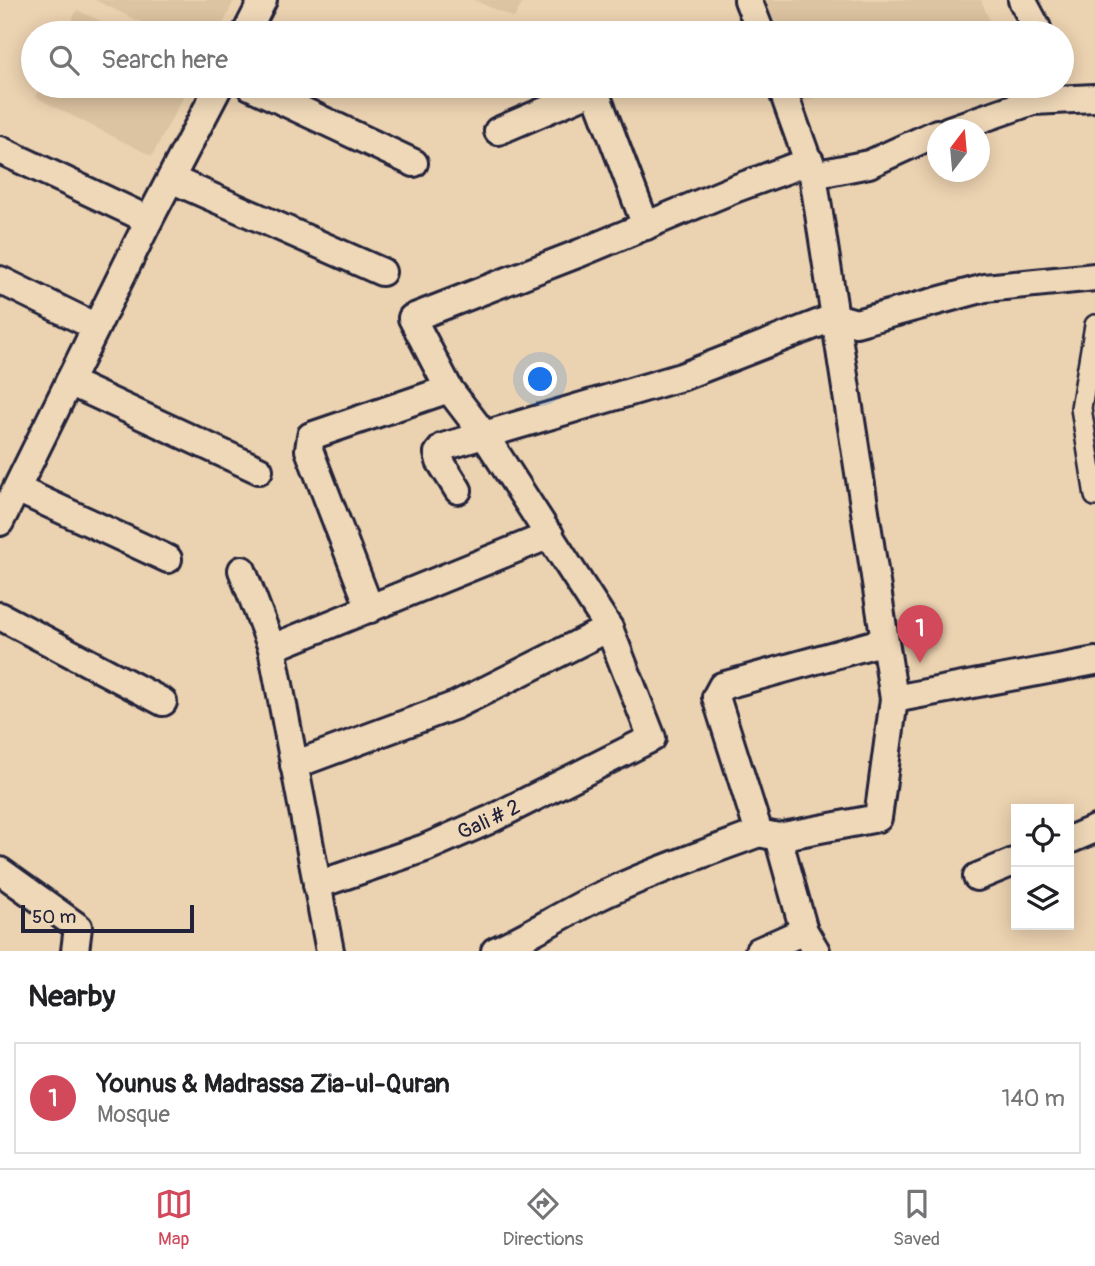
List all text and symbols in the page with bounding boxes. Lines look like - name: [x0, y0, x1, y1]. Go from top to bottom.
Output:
- search box: [21, 21, 1074, 98]
- icon: search: [45, 41, 83, 79]
- text: Search here: [101, 44, 228, 76]
- north arrow: [927, 119, 990, 182]
- your location: [523, 362, 557, 396]
- pin: 1: [897, 605, 943, 663]
- street label: Gali # 2: [453, 793, 525, 846]
- map controls: [1011, 804, 1074, 930]
- button: locate: [1011, 804, 1074, 867]
- button: layers: [1011, 867, 1074, 930]
- scale bar: [21, 902, 194, 934]
- text: 50 m: [32, 905, 76, 929]
- text: Nearby: [28, 978, 115, 1015]
- text: Younus & Madrassa Zia-ul-Quran: [97, 1068, 450, 1100]
- text: 1: [49, 1084, 58, 1113]
- text: 140 m: [1002, 1084, 1065, 1113]
- text: Mosque: [97, 1100, 170, 1129]
- tab: Map: [155, 1185, 193, 1251]
- tab: Directions: [503, 1185, 583, 1251]
- tab: Saved: [893, 1185, 940, 1251]

